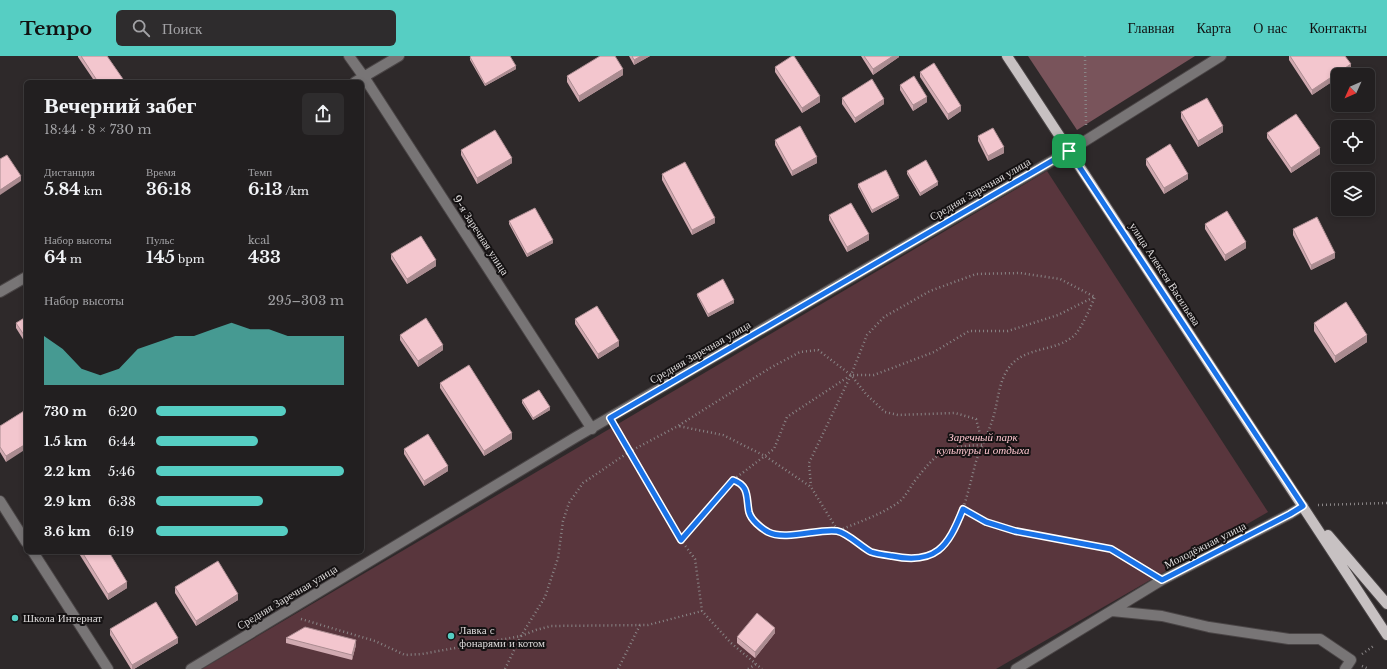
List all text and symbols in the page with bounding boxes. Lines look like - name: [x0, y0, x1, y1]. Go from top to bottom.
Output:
- search box: [116, 10, 396, 46]
- text: Tempo: [20, 17, 92, 40]
- icon: search: [130, 17, 152, 39]
- text: Поиск: [162, 19, 202, 38]
- text: Главная: [1127, 19, 1174, 37]
- text: Карта: [1196, 19, 1231, 37]
- text: О нас: [1253, 19, 1287, 37]
- text: Контакты: [1309, 19, 1367, 37]
- north arrow: [1331, 68, 1375, 112]
- map controls: [1331, 68, 1375, 216]
- text: Вечерний забег: [44, 92, 196, 119]
- button: share: [302, 93, 344, 135]
- button: locate: [1331, 120, 1375, 164]
- text: 18:44 · 8 × 730 m: [44, 121, 151, 138]
- pin: [1052, 134, 1086, 168]
- icon: arrive: [1058, 140, 1080, 162]
- street label: Средняя Заречная улица: [927, 154, 1033, 224]
- text: Дистанция: [44, 165, 95, 179]
- text: Время: [146, 165, 176, 179]
- text: Темп: [248, 165, 272, 179]
- button: layers: [1331, 172, 1375, 216]
- text: 5.84: [44, 179, 81, 200]
- text: 36:18: [146, 179, 191, 200]
- text: 6:13: [248, 179, 283, 200]
- text: km: [81, 184, 102, 198]
- text: /km: [283, 184, 309, 198]
- street label: 9-я Заречная улица: [450, 192, 512, 278]
- street label: улица Алексея Васильева: [1126, 220, 1204, 328]
- text: Набор высоты: [44, 233, 112, 247]
- text: Пульс: [146, 233, 174, 247]
- text: kcal: [248, 233, 270, 247]
- text: 64: [44, 247, 67, 268]
- text: 145: [146, 247, 175, 268]
- text: 433: [248, 247, 281, 268]
- text: m: [67, 252, 82, 266]
- text: bpm: [175, 252, 204, 266]
- text: Набор высоты: [44, 292, 124, 309]
- text: 295–303 m: [268, 292, 344, 309]
- street label: Средняя Заречная улица: [647, 317, 753, 387]
- text: 730 m: [44, 403, 87, 420]
- text: 6:20: [108, 403, 137, 420]
- park label: Заречный парк культуры и отдыха: [937, 430, 1030, 457]
- text: 1.5 km: [44, 433, 87, 450]
- text: 6:44: [108, 433, 135, 450]
- text: 2.2 km: [44, 463, 91, 480]
- text: 5:46: [108, 463, 135, 480]
- text: 2.9 km: [44, 493, 91, 510]
- text: 6:38: [108, 493, 136, 510]
- street label: Молодёжная улица: [1162, 518, 1248, 572]
- text: 3.6 km: [44, 523, 91, 540]
- text: 6:19: [108, 523, 134, 540]
- street label: Средняя Заречная улица: [234, 561, 340, 632]
- place label: Школа Интернат: [23, 611, 102, 625]
- marker: Школа Интернат: [10, 613, 20, 623]
- place label: Лавка с фонарями и котом: [459, 623, 545, 650]
- marker: Лавка с фонарями и котом: [446, 631, 456, 641]

